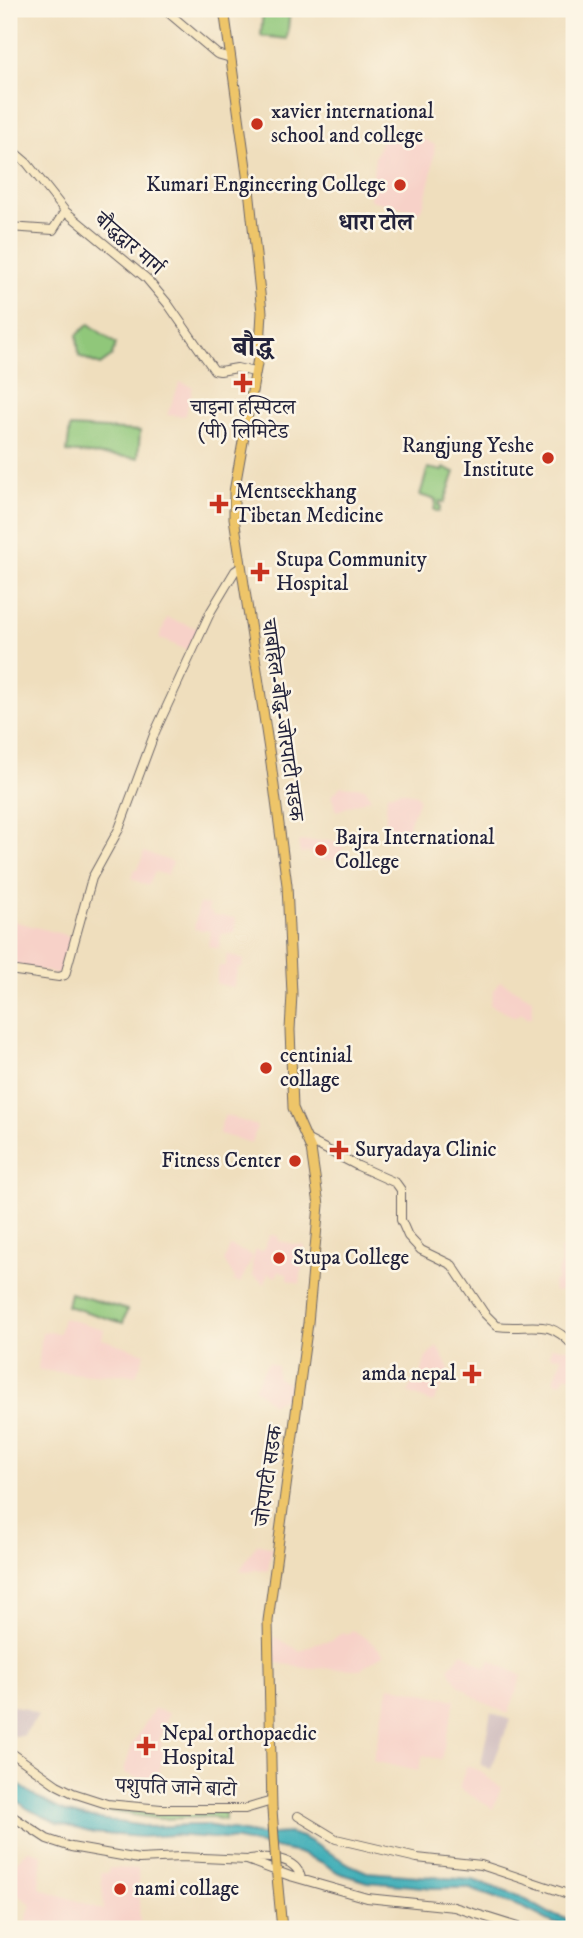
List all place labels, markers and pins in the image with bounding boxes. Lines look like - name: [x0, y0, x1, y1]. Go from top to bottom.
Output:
- place label: xavier international school and college: [271, 99, 434, 149]
- marker: xavier international school and college: [249, 116, 265, 132]
- place label: Kumari Engineering College: [146, 172, 386, 198]
- marker: Kumari Engineering College: [392, 177, 408, 193]
- marker: चाइना हस्पिटल (पी) लिमिटेड: [233, 373, 253, 393]
- place label: चाइना हस्पिटल (पी) लिमिटेड: [189, 395, 297, 445]
- place label: Rangjung Yeshe Institute: [402, 433, 534, 483]
- marker: Rangjung Yeshe Institute: [540, 450, 556, 466]
- place label: Mentseekhang Tibetan Medicine: [235, 479, 384, 529]
- marker: Mentseekhang Tibetan Medicine: [209, 494, 229, 514]
- place label: Stupa Community Hospital: [276, 547, 428, 597]
- marker: Stupa Community Hospital: [250, 562, 270, 582]
- place label: Bajra International College: [335, 825, 495, 875]
- marker: Bajra International College: [313, 842, 329, 858]
- place label: centinial collage: [280, 1043, 353, 1093]
- marker: centinial collage: [258, 1060, 274, 1076]
- place label: Suryadaya Clinic: [355, 1137, 497, 1163]
- marker: Suryadaya Clinic: [329, 1140, 349, 1160]
- place label: Fitness Center: [161, 1148, 281, 1174]
- marker: Fitness Center: [287, 1153, 303, 1169]
- place label: Stupa College: [293, 1245, 409, 1271]
- marker: Stupa College: [271, 1250, 287, 1266]
- place label: amda nepal: [362, 1361, 457, 1387]
- marker: amda nepal: [462, 1364, 482, 1384]
- place label: Nepal orthopaedic Hospital: [162, 1721, 317, 1771]
- marker: Nepal orthopaedic Hospital: [136, 1736, 156, 1756]
- place label: nami collage: [134, 1876, 240, 1902]
- marker: nami collage: [112, 1881, 128, 1897]

